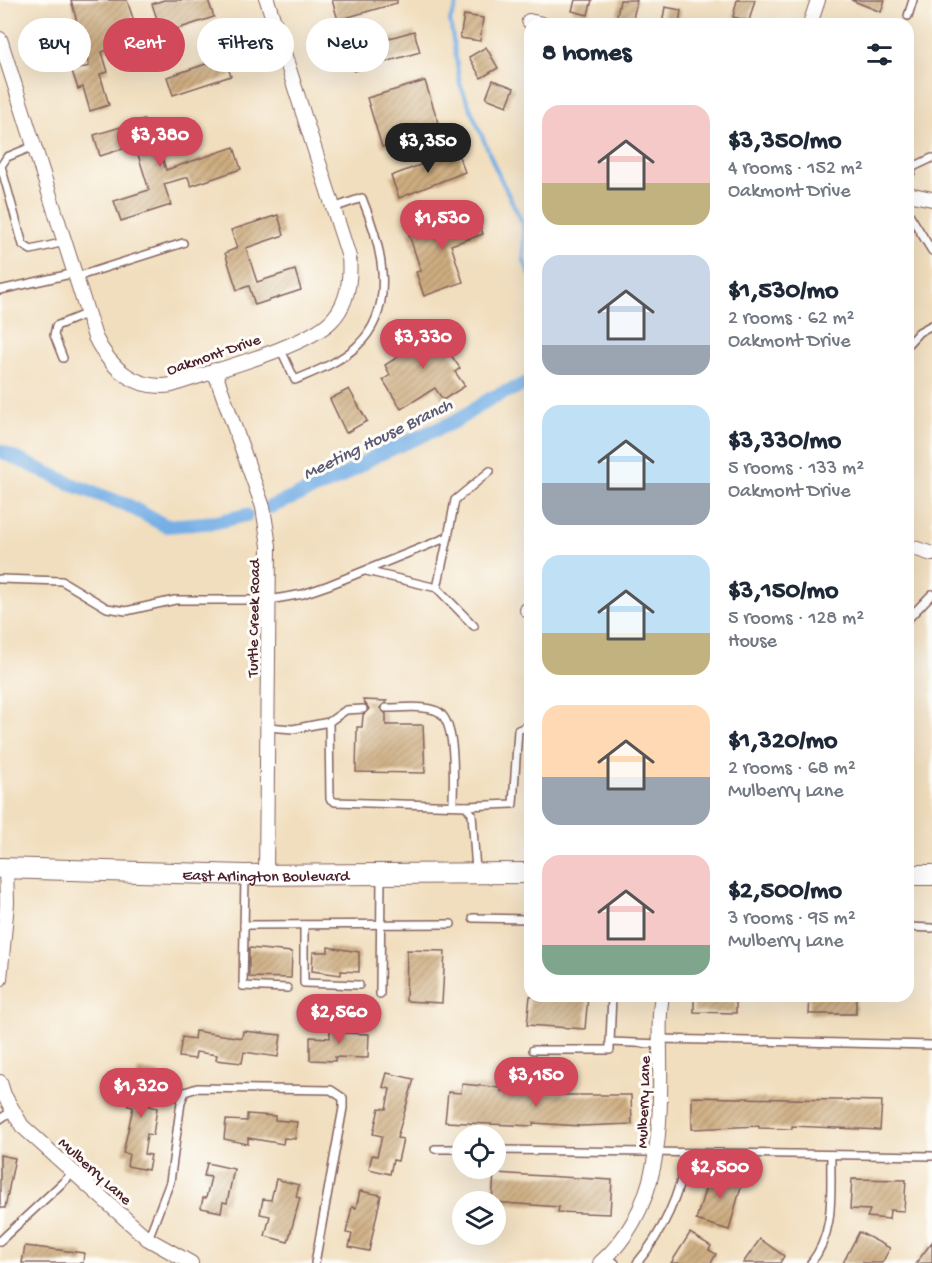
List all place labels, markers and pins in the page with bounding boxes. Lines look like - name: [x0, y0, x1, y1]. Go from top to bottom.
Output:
- pin: $3,380: [111, 117, 209, 168]
- pin: $3,350: [379, 123, 477, 174]
- pin: $1,530: [393, 200, 491, 251]
- pin: $3,330: [374, 319, 472, 370]
- pin: $2,560: [290, 994, 388, 1045]
- pin: $3,150: [487, 1057, 585, 1108]
- pin: $1,320: [92, 1068, 190, 1119]
- pin: $2,500: [671, 1149, 769, 1200]

